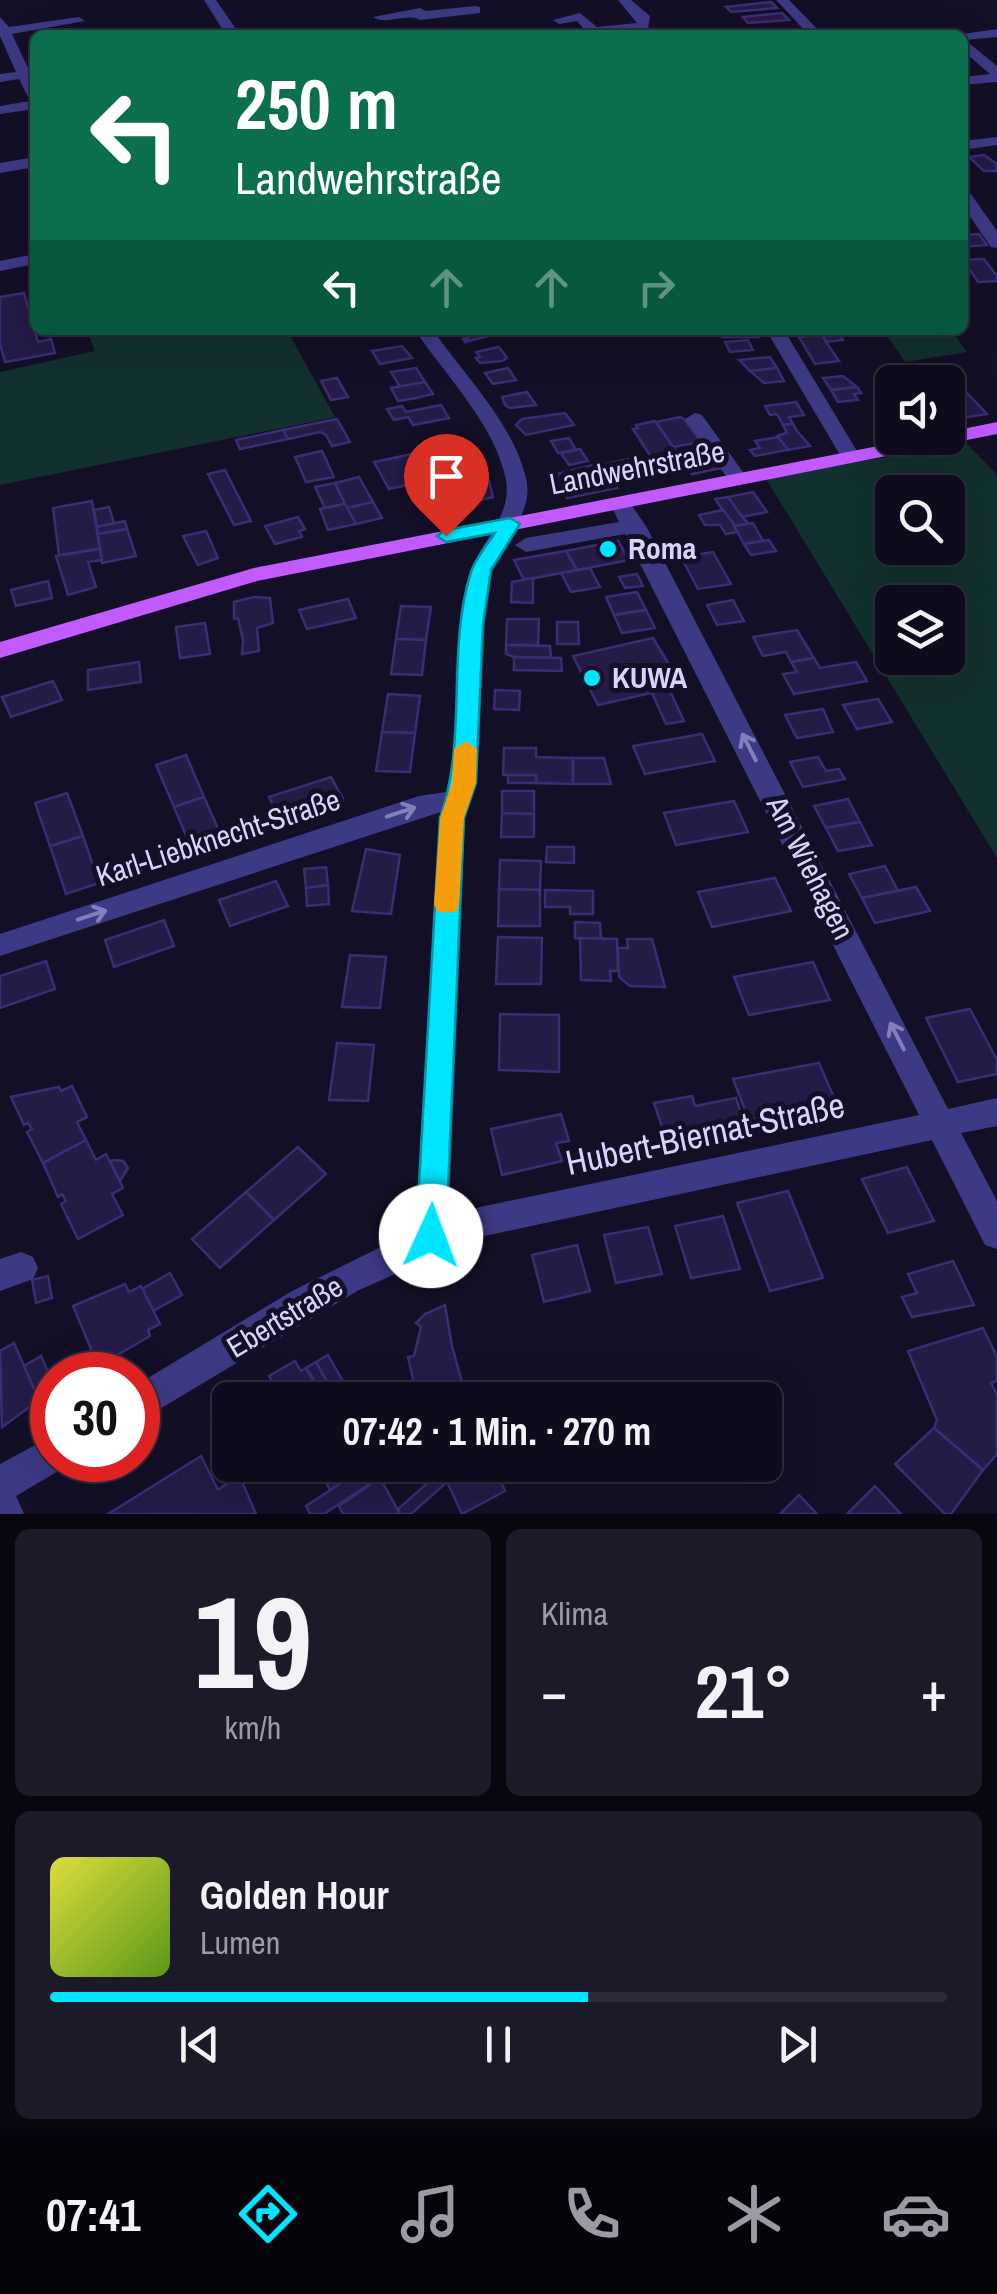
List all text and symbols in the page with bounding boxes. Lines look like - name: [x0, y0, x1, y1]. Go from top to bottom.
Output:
- text: 250 m: [235, 57, 398, 151]
- icon: left: [70, 70, 200, 200]
- text: Landwehrstraße: [235, 147, 502, 208]
- icon: left: [314, 260, 369, 315]
- icon: ahead: [419, 260, 474, 315]
- icon: ahead: [524, 260, 579, 315]
- icon: right: [629, 260, 684, 315]
- map controls: [875, 365, 965, 675]
- button: sound: [875, 365, 965, 455]
- street label: Landwehrstraße: [546, 430, 728, 504]
- pin: [404, 434, 489, 537]
- icon: arrive: [419, 449, 474, 504]
- button: search: [875, 475, 965, 565]
- place label: Roma: [628, 528, 697, 568]
- marker: Roma: [597, 538, 619, 560]
- button: layers: [875, 585, 965, 675]
- place label: KUWA: [612, 657, 687, 697]
- marker: KUWA: [581, 667, 603, 689]
- one-way arrow: [739, 733, 758, 763]
- street label: Karl-Liebknecht-Straße: [91, 779, 345, 895]
- street label: Am Wiehagen: [757, 788, 864, 946]
- one-way arrow: [384, 801, 416, 819]
- one-way arrow: [76, 904, 108, 922]
- one-way arrow: [887, 1022, 906, 1052]
- street label: Hubert-Biernat-Straße: [561, 1081, 849, 1186]
- position arrow: [379, 1184, 483, 1288]
- street label: Ebertstraße: [219, 1266, 350, 1366]
- speed limit sign: 30: [30, 1352, 160, 1482]
- text: 07:42 · 1 Min. · 270 m: [343, 1406, 651, 1457]
- text: 19: [194, 1553, 312, 1729]
- text: Klima: [541, 1592, 608, 1635]
- text: 21°: [695, 1640, 793, 1741]
- text: −: [541, 1654, 567, 1728]
- text: +: [921, 1654, 947, 1728]
- text: km/h: [225, 1706, 281, 1749]
- text: Golden Hour: [200, 1870, 389, 1921]
- text: Lumen: [200, 1921, 280, 1964]
- icon: previous: [172, 2017, 227, 2072]
- icon: pause: [471, 2017, 526, 2072]
- icon: next: [770, 2017, 825, 2072]
- icon: directions: [233, 2179, 303, 2249]
- icon: music: [395, 2179, 465, 2249]
- icon: phone: [557, 2179, 627, 2249]
- icon: climate: [719, 2179, 789, 2249]
- icon: car: [881, 2179, 951, 2249]
- text: 07:41: [46, 2184, 140, 2245]

